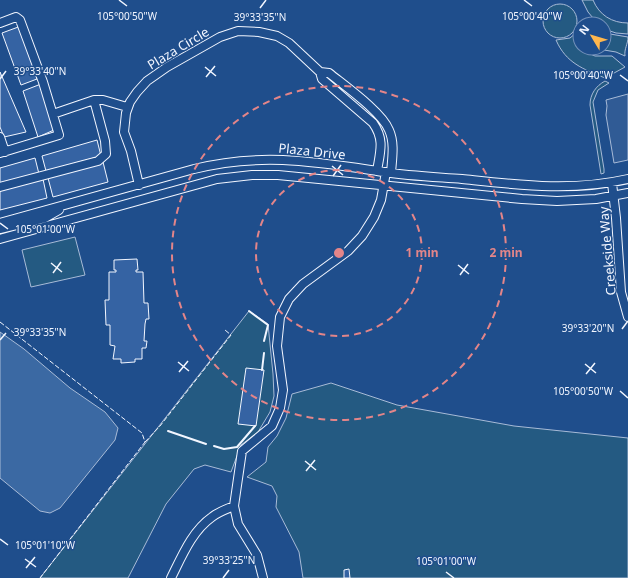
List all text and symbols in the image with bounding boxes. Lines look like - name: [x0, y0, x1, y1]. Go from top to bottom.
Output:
- text: 105°00'50"W: [97, 9, 158, 23]
- text: 105°00'40"W: [502, 9, 563, 23]
- text: 39°33'35"N: [234, 10, 286, 24]
- north arrow: [572, 16, 612, 56]
- text: N: [575, 21, 592, 38]
- street label: Plaza Circle: [144, 23, 212, 73]
- text: 39°33'40"N: [14, 64, 66, 78]
- text: 105°00'40"W: [553, 68, 614, 82]
- street label: Plaza Drive: [278, 139, 346, 163]
- street label: Creekside Way: [594, 206, 620, 296]
- text: 105°01'00"W: [15, 222, 76, 236]
- text: 1 min: [405, 244, 439, 261]
- text: 2 min: [489, 244, 523, 261]
- centre of rings: [332, 246, 346, 260]
- text: 39°33'20"N: [562, 321, 614, 335]
- text: 39°33'35"N: [14, 325, 66, 339]
- text: 105°00'50"W: [553, 384, 614, 398]
- text: 105°01'10"W: [15, 538, 76, 552]
- text: 39°33'25"N: [203, 553, 255, 567]
- text: 105°01'00"W: [416, 554, 477, 568]

